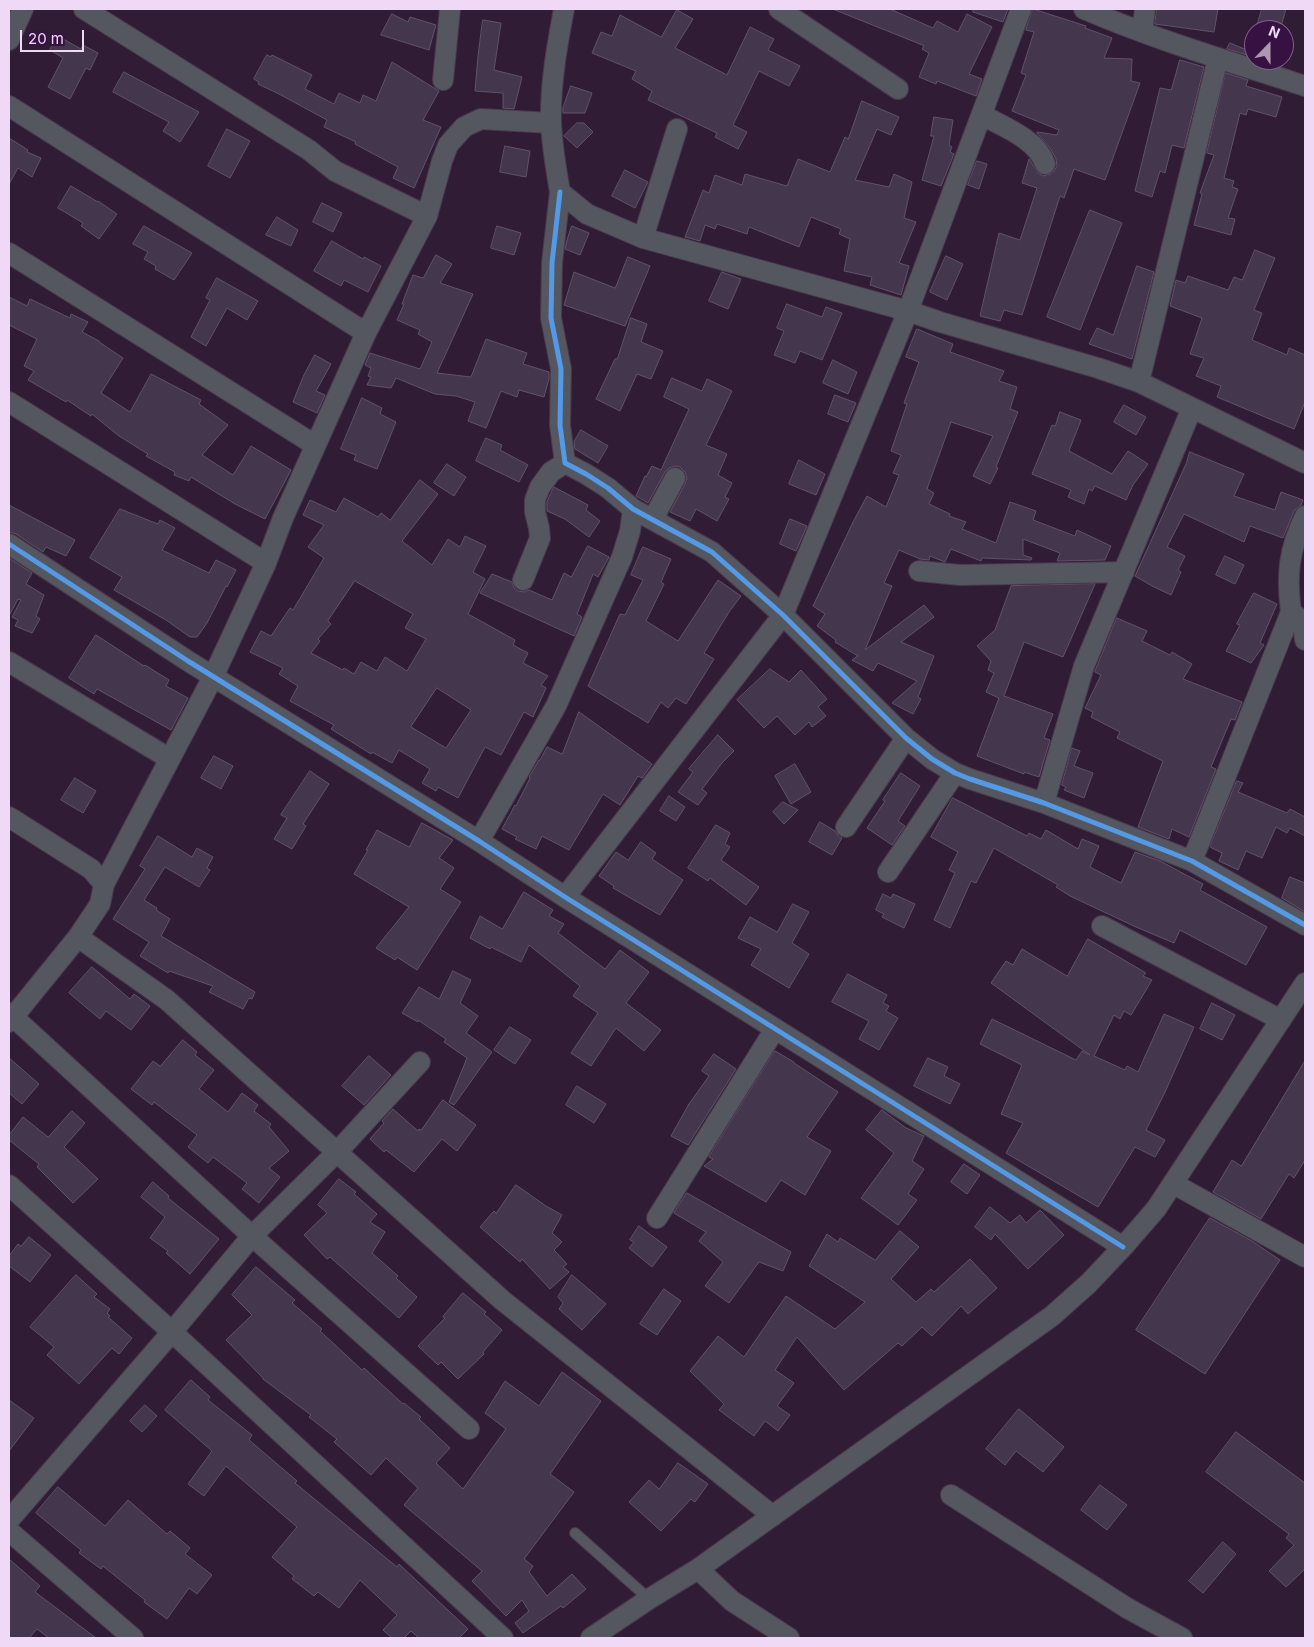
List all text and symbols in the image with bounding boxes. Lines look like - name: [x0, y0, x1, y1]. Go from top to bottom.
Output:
- scale bar: [22, 20, 86, 52]
- north arrow: [1244, 20, 1294, 70]
- text: N: [1266, 22, 1283, 41]
- text: 20 m: [28, 29, 64, 48]

